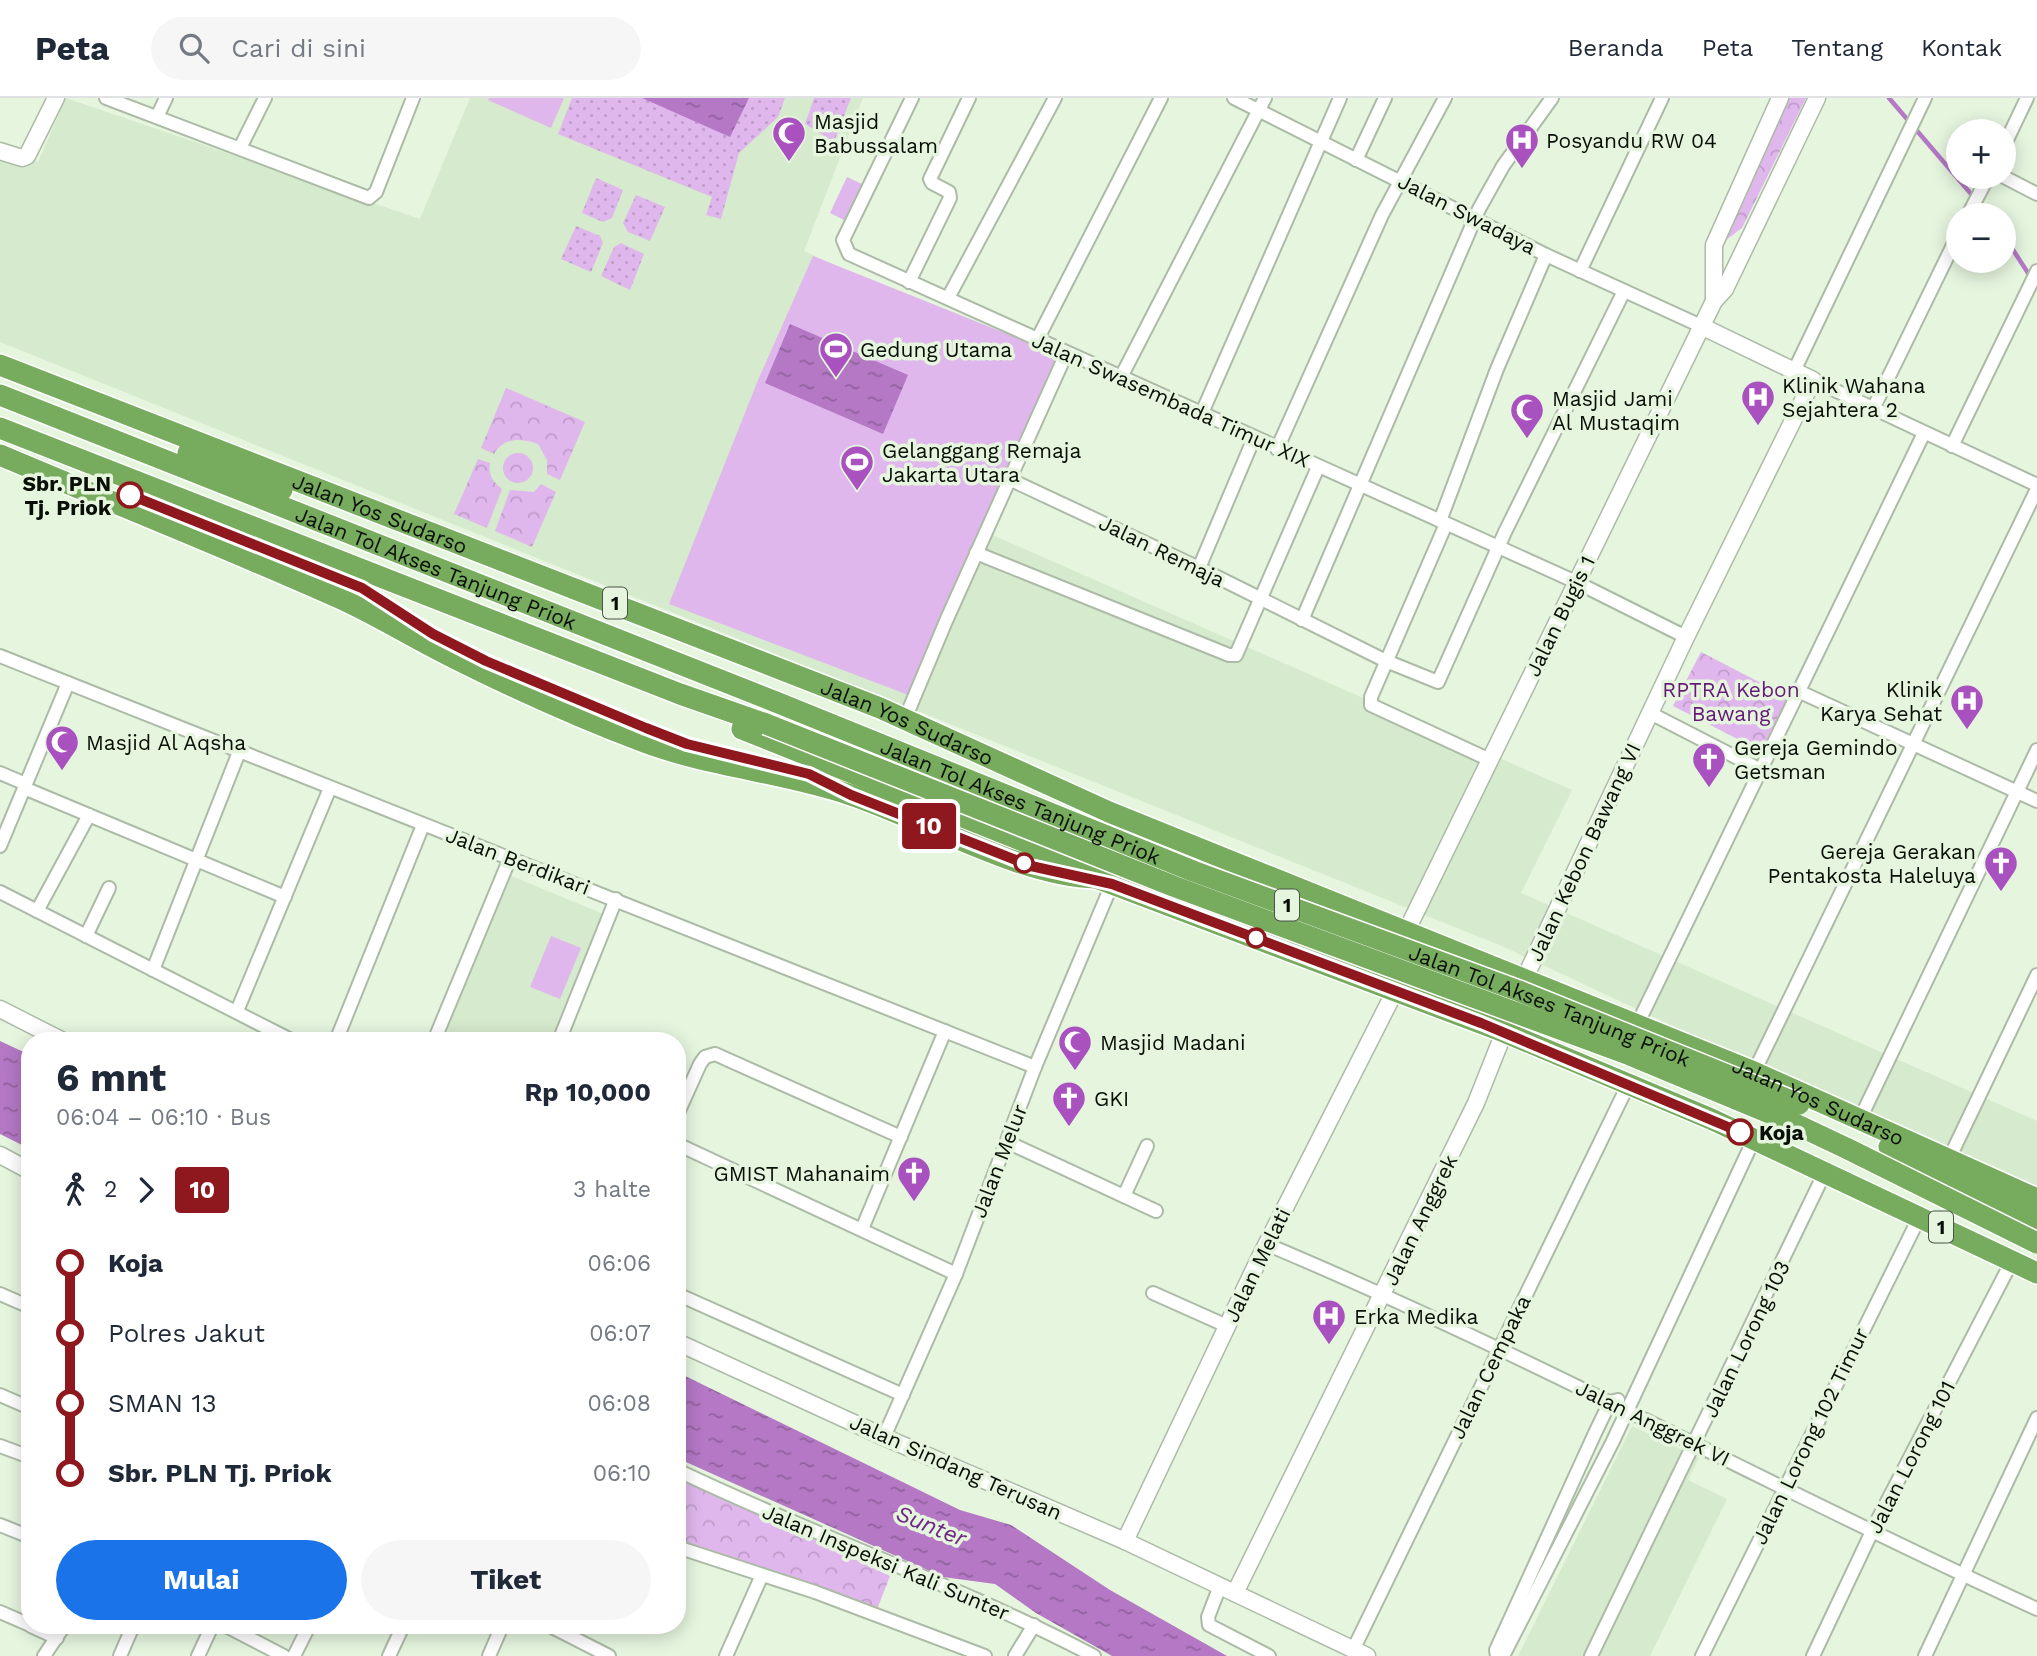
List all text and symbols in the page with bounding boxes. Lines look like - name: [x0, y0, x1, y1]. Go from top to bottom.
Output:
- search box: [151, 17, 641, 80]
- text: Peta: [35, 29, 109, 68]
- icon: search: [175, 29, 213, 67]
- text: Cari di sini: [231, 33, 366, 63]
- text: Beranda: [1568, 34, 1664, 62]
- text: Peta: [1702, 34, 1753, 62]
- text: Tentang: [1791, 34, 1883, 62]
- text: Kontak: [1921, 34, 2002, 62]
- place label: Masjid Babussalam: [814, 109, 938, 158]
- mosque icon: Masjid Babussalam: [770, 114, 808, 163]
- map controls: [1946, 119, 2016, 273]
- button: +: [1946, 119, 2016, 189]
- hospital icon: Posyandu RW 04: [1503, 121, 1541, 170]
- place label: Posyandu RW 04: [1546, 128, 1717, 153]
- street label: Jalan Swadaya: [1394, 168, 1540, 260]
- button: −: [1946, 203, 2016, 273]
- street label: Jalan Swasembada Timur XIX: [1028, 327, 1314, 473]
- sports icon: Gedung Utama: [817, 330, 855, 379]
- place label: Gedung Utama: [860, 337, 1012, 362]
- place label: Klinik Wahana Sejahtera 2: [1782, 373, 1926, 422]
- hospital icon: Klinik Wahana Sejahtera 2: [1739, 378, 1777, 427]
- place label: Masjid Jami Al Mustaqim: [1552, 386, 1680, 435]
- mosque icon: Masjid Jami Al Mustaqim: [1508, 391, 1546, 440]
- place label: Gelanggang Remaja Jakarta Utara: [882, 438, 1081, 487]
- sports icon: Gelanggang Remaja Jakarta Utara: [838, 443, 876, 492]
- street label: Jalan Yos Sudarso: [289, 468, 471, 559]
- place label: Sbr. PLN Tj. Priok: [22, 471, 112, 520]
- marker: Sbr. PLN Tj. Priok: [117, 482, 143, 508]
- street label: Jalan Tol Akses Tanjung Priok: [292, 501, 580, 634]
- street label: Jalan Remaja: [1095, 510, 1229, 592]
- street label: Jalan Bugis 1: [1520, 552, 1600, 680]
- road number: 1: [603, 588, 627, 618]
- street label: Jalan Yos Sudarso: [817, 674, 997, 770]
- park label: RPTRA Kebon Bawang: [1662, 677, 1800, 726]
- place label: Klinik Karya Sehat: [1820, 677, 1942, 726]
- hospital icon: Klinik Karya Sehat: [1948, 682, 1986, 731]
- mosque icon: Masjid Al Aqsha: [43, 723, 81, 772]
- place label: Masjid Al Aqsha: [86, 730, 246, 755]
- street label: Jalan Tol Akses Tanjung Priok: [877, 733, 1164, 869]
- place label: Gereja Gemindo Getsman: [1734, 735, 1898, 784]
- street label: Jalan Kebon Bawang VI: [1522, 739, 1646, 965]
- church icon: Gereja Gemindo Getsman: [1690, 740, 1728, 789]
- line badge: 10: [898, 803, 960, 849]
- text: 10: [916, 812, 942, 840]
- street label: Jalan Berdikari: [442, 822, 594, 900]
- place label: Gereja Gerakan Pentakosta Haleluya: [1768, 839, 1976, 888]
- church icon: Gereja Gerakan Pentakosta Haleluya: [1982, 844, 2020, 893]
- unlabelled marker: [1014, 853, 1034, 873]
- road number: 1: [1275, 890, 1299, 920]
- unlabelled marker: [1246, 928, 1266, 948]
- street label: Jalan Tol Akses Tanjung Priok: [1406, 939, 1694, 1071]
- mosque icon: Masjid Madani: [1056, 1023, 1094, 1072]
- place label: Masjid Madani: [1100, 1030, 1246, 1055]
- street label: Jalan Yos Sudarso: [1729, 1052, 1908, 1150]
- text: 6 mnt: [56, 1056, 166, 1100]
- text: Rp 10,000: [524, 1077, 651, 1107]
- church icon: GKI: [1050, 1079, 1088, 1128]
- place label: GKI: [1094, 1086, 1129, 1111]
- street label: Jalan Melur: [966, 1100, 1032, 1221]
- text: 06:04 – 06:10 · Bus: [56, 1104, 271, 1131]
- marker: Koja: [1727, 1119, 1753, 1145]
- place label: Koja: [1759, 1120, 1804, 1145]
- street label: Jalan Anggrek: [1378, 1150, 1463, 1290]
- church icon: GMIST Mahanaim: [895, 1154, 933, 1203]
- place label: GMIST Mahanaim: [713, 1161, 890, 1186]
- icon: walk: [56, 1171, 94, 1209]
- icon: forward: [127, 1171, 165, 1209]
- text: 2: [104, 1176, 117, 1203]
- text: 10: [189, 1176, 215, 1204]
- text: 3 halte: [573, 1176, 651, 1203]
- street label: Jalan Melati: [1219, 1204, 1295, 1326]
- road number: 1: [1929, 1212, 1953, 1242]
- text: Koja: [108, 1248, 163, 1278]
- text: 06:06: [588, 1250, 651, 1277]
- street label: Jalan Lorong 103: [1697, 1256, 1795, 1422]
- street label: Jalan Cempaka: [1444, 1291, 1536, 1443]
- hospital icon: Erka Medika: [1310, 1297, 1348, 1346]
- place label: Erka Medika: [1354, 1304, 1479, 1329]
- text: Polres Jakut: [108, 1318, 265, 1348]
- text: 06:07: [589, 1320, 651, 1347]
- street label: Jalan Lorong 102 Timur: [1747, 1323, 1874, 1548]
- street label: Jalan Anggrek VI: [1572, 1375, 1734, 1471]
- street label: Jalan Lorong 101: [1862, 1377, 1960, 1537]
- text: SMAN 13: [108, 1388, 217, 1418]
- text: 06:08: [587, 1390, 651, 1417]
- street label: Jalan Sindang Terusan: [846, 1409, 1066, 1525]
- text: Sbr. PLN Tj. Priok: [108, 1458, 332, 1488]
- text: 06:10: [593, 1460, 651, 1487]
- street label: Jalan Inspeksi Kali Sunter: [759, 1499, 1014, 1626]
- water label: Sunter: [892, 1500, 971, 1553]
- button: Mulai: [56, 1540, 347, 1620]
- button: Tiket: [361, 1540, 651, 1620]

